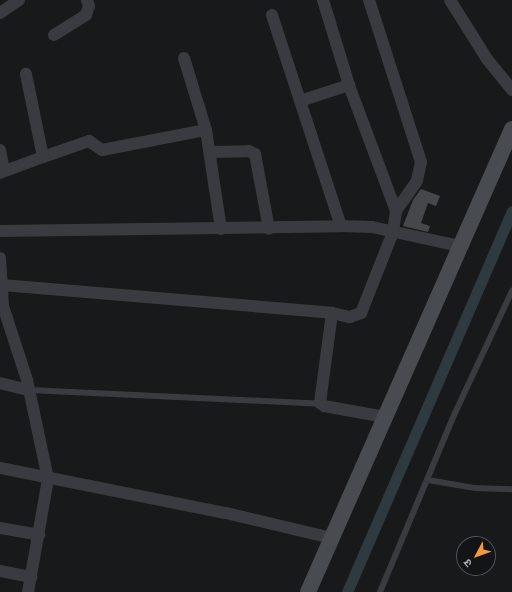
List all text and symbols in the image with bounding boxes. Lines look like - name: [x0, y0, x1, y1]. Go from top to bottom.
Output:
- north arrow: [456, 536, 496, 576]
- text: उ: [460, 556, 475, 570]

